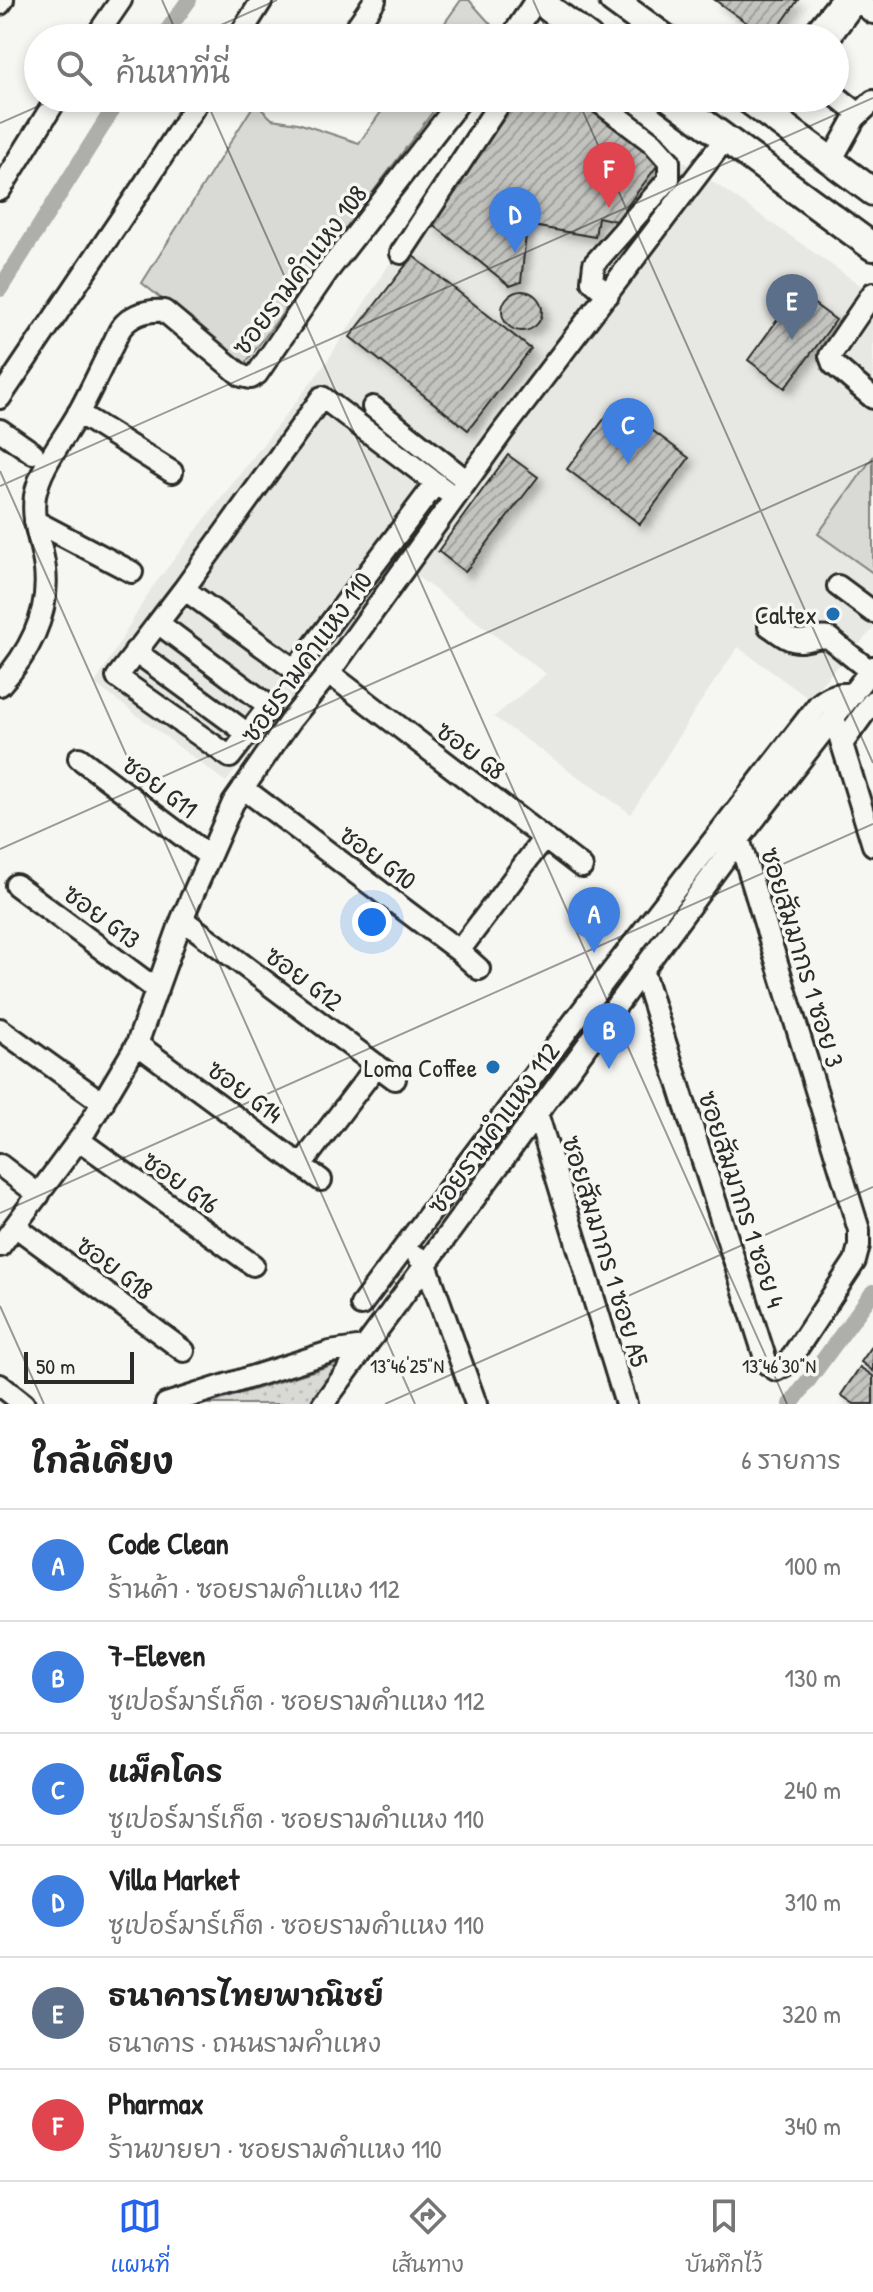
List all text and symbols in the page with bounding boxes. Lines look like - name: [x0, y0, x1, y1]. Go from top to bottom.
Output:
- search box: [24, 24, 849, 112]
- icon: search: [52, 46, 96, 90]
- text: ค้นหาที่นี่: [116, 52, 230, 92]
- pin: F: [583, 142, 635, 208]
- street label: ซอยรามคำแหง 108: [223, 178, 375, 362]
- pin: D: [489, 187, 541, 253]
- pin: E: [766, 274, 818, 340]
- pin: C: [602, 398, 654, 464]
- street label: ซอยรามคำแหง 110: [232, 565, 380, 749]
- place label: Caltex: [755, 597, 817, 632]
- marker: Caltex: [824, 605, 842, 623]
- street label: ซอย G8: [429, 712, 513, 788]
- street label: ซอย G11: [115, 746, 205, 826]
- street label: ซอย G10: [332, 817, 424, 897]
- street label: ซอยสัมมากร 1 ซอย 3: [753, 843, 853, 1071]
- street label: ซอย G13: [56, 876, 148, 956]
- pin: A: [568, 887, 620, 953]
- your location: [352, 902, 392, 942]
- street label: ซอย G12: [258, 937, 350, 1019]
- pin: B: [583, 1003, 635, 1069]
- street label: ซอยรามคำแหง 112: [419, 1035, 567, 1221]
- place label: Loma Coffee: [364, 1050, 477, 1085]
- street label: ซอย G14: [200, 1051, 290, 1131]
- marker: Loma Coffee: [484, 1058, 502, 1076]
- street label: ซอยสัมมากร 1 ซอย 4: [690, 1086, 794, 1312]
- street label: ซอยสัมมากร 1 ซอย A5: [554, 1131, 658, 1371]
- street label: ซอย G16: [136, 1142, 226, 1222]
- street label: ซอย G18: [69, 1227, 161, 1307]
- scale bar: [24, 1348, 134, 1384]
- text: 50 m: [36, 1351, 75, 1381]
- text: 13°46'25"N: [370, 1352, 444, 1379]
- text: 13°46'30"N: [742, 1352, 816, 1379]
- text: ใกล้เคียง: [32, 1438, 174, 1484]
- text: 6 รายการ: [741, 1442, 841, 1477]
- text: Code Clean: [108, 1523, 229, 1563]
- text: A: [52, 1548, 64, 1583]
- text: 100 m: [785, 1548, 841, 1583]
- text: ร้านค้า · ซอยรามคำแหง 112: [108, 1571, 400, 1606]
- text: 7-Eleven: [108, 1635, 206, 1675]
- text: B: [51, 1660, 65, 1695]
- text: 130 m: [785, 1660, 841, 1695]
- text: ซูเปอร์มาร์เก็ต · ซอยรามคำแหง 112: [108, 1683, 485, 1718]
- text: แม็คโคร: [108, 1751, 223, 1791]
- text: C: [51, 1772, 65, 1807]
- text: 240 m: [784, 1772, 841, 1807]
- text: ซูเปอร์มาร์เก็ต · ซอยรามคำแหง 110: [108, 1801, 484, 1836]
- text: Villa Market: [108, 1859, 239, 1899]
- text: D: [52, 1884, 64, 1919]
- text: 310 m: [785, 1884, 841, 1919]
- text: ซูเปอร์มาร์เก็ต · ซอยรามคำแหง 110: [108, 1907, 484, 1942]
- text: ธนาคารไทยพาณิชย์: [108, 1975, 384, 2015]
- text: E: [52, 1996, 64, 2031]
- text: 320 m: [782, 1996, 841, 2031]
- text: ธนาคาร · ถนนรามคำแหง: [108, 2025, 381, 2060]
- text: Pharmax: [108, 2083, 204, 2123]
- text: F: [53, 2108, 63, 2143]
- text: 340 m: [784, 2108, 841, 2143]
- text: ร้านขายยา · ซอยรามคำแหง 110: [108, 2131, 442, 2166]
- tab: แผนที่: [111, 2194, 170, 2280]
- tab: เส้นทาง: [391, 2194, 464, 2280]
- tab: บันทึกไว้: [685, 2194, 762, 2280]

